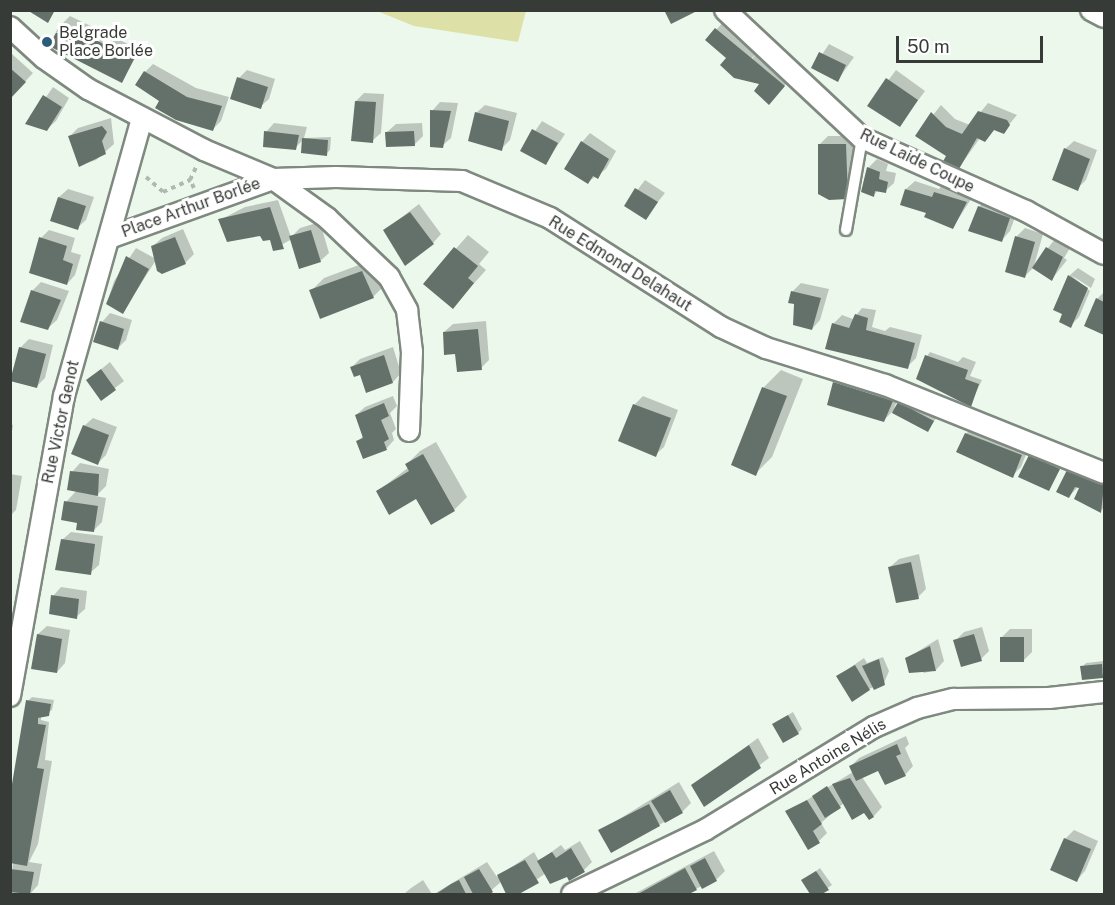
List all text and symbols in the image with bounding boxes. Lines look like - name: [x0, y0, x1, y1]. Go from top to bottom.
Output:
- place label: Belgrade Place Borlée: [59, 23, 153, 61]
- scale bar: [899, 24, 1046, 62]
- marker: Belgrade Place Borlée: [40, 35, 54, 49]
- text: 50 m: [907, 36, 950, 57]
- street label: Rue Laide Coupe: [857, 125, 977, 197]
- street label: Place Arthur Borlée: [119, 174, 263, 242]
- street label: Rue Edmond Delahaut: [545, 212, 695, 316]
- street label: Rue Victor Genot: [39, 358, 83, 486]
- street label: Rue Antoine Nélis: [766, 715, 890, 799]

